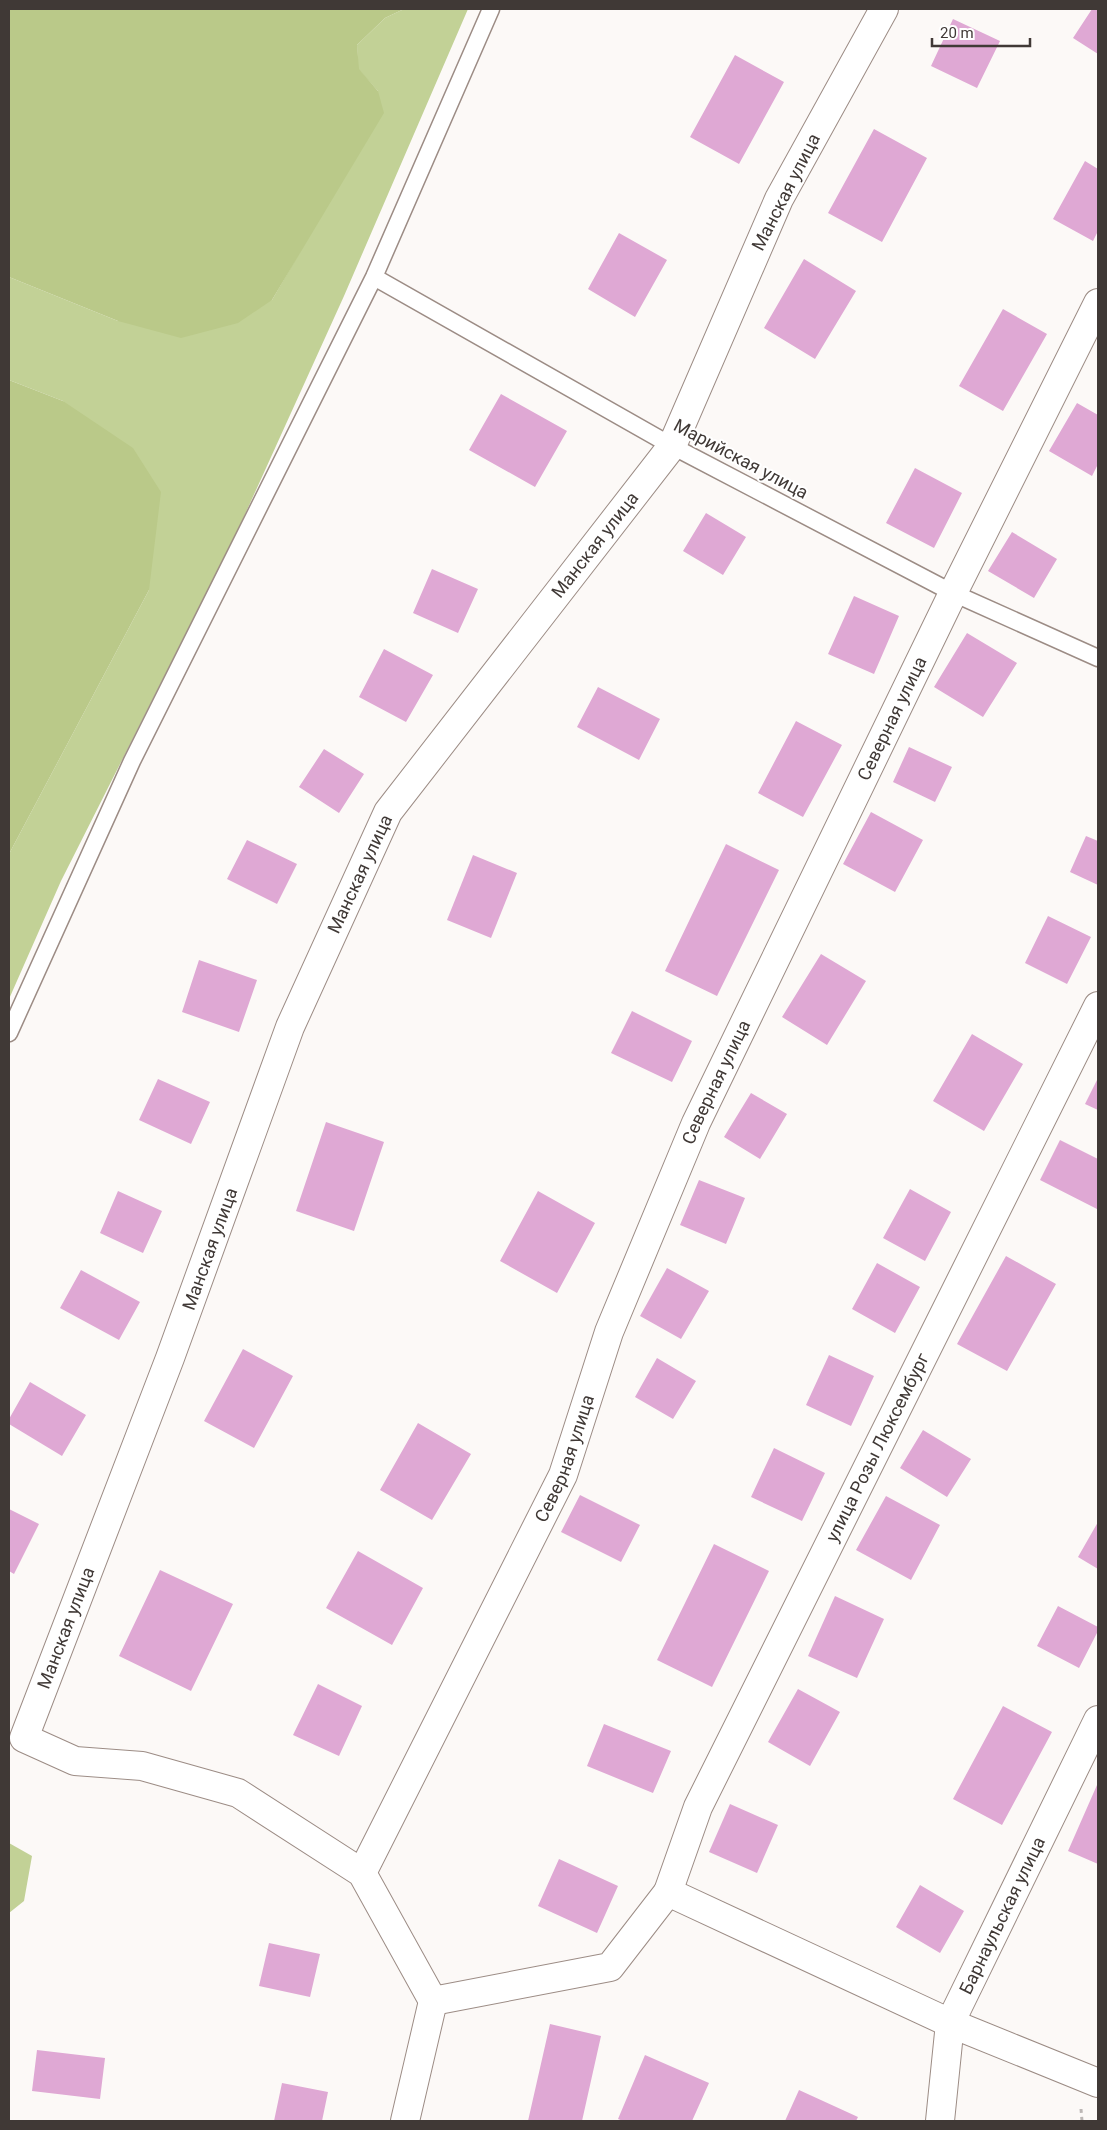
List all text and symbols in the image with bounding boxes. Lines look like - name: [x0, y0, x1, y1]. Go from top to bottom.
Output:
- scale bar: [932, 15, 1030, 47]
- text: 20 m: [940, 24, 974, 42]
- street label: Манская улица: [747, 130, 824, 254]
- street label: Марийская улица: [670, 414, 812, 503]
- street label: Манская улица: [547, 488, 642, 602]
- street label: Северная улица: [853, 653, 931, 784]
- street label: Манская улица: [323, 811, 396, 936]
- street label: Северная улица: [677, 1016, 754, 1147]
- street label: Манская улица: [178, 1185, 241, 1313]
- street label: улица Розы Люксембург: [821, 1349, 933, 1545]
- street label: Северная улица: [530, 1392, 598, 1525]
- street label: Манская улица: [33, 1564, 98, 1692]
- street label: Барнаульская улица: [955, 1833, 1049, 1997]

